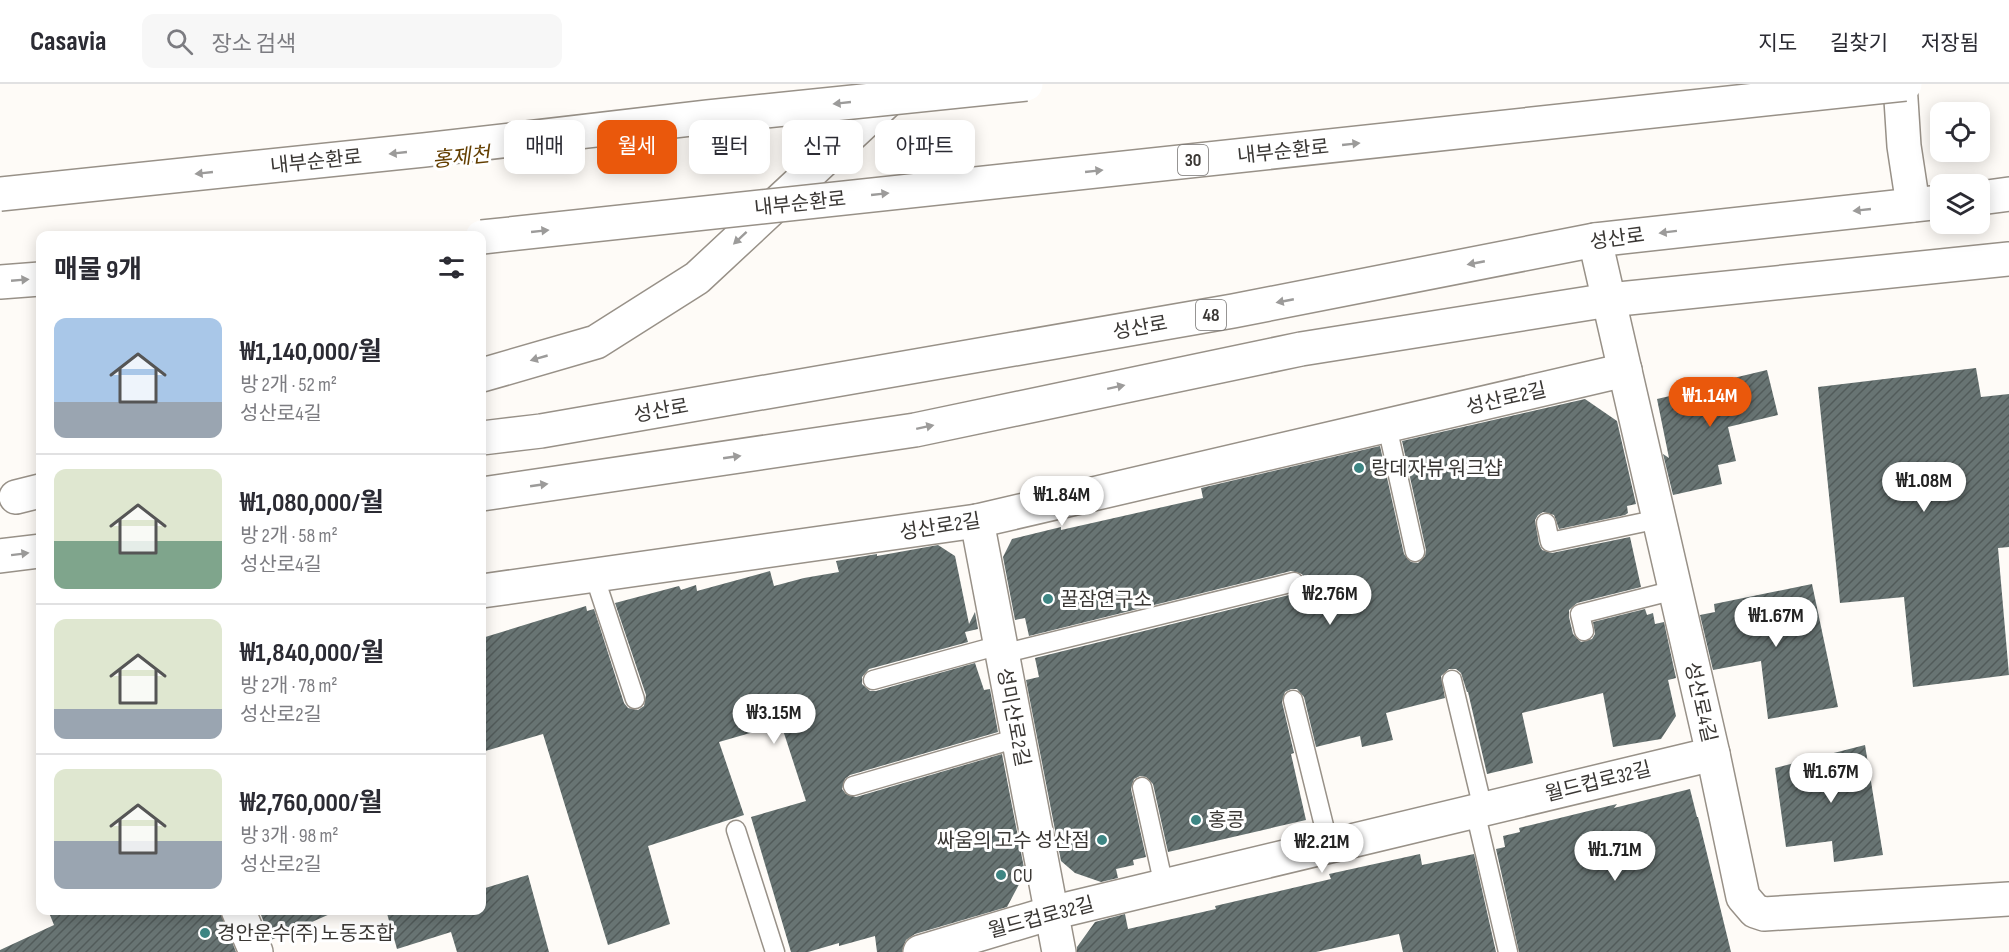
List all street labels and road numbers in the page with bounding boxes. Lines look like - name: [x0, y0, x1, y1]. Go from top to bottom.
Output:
- street label: 내부순환로: [1236, 135, 1330, 169]
- street label: 내부순환로: [269, 145, 363, 179]
- road number: 30: [1178, 145, 1208, 175]
- street label: 내부순환로: [753, 187, 847, 221]
- street label: 성산로: [1588, 223, 1646, 255]
- road number: 48: [1196, 300, 1226, 330]
- street label: 성산로: [1111, 311, 1169, 345]
- street label: 성산로2길: [1464, 378, 1549, 420]
- street label: 성산로: [632, 394, 690, 428]
- street label: 성산로2길: [898, 509, 982, 545]
- street label: 성산로4길: [1679, 660, 1721, 745]
- street label: 성미산로2길: [992, 666, 1034, 769]
- street label: 월드컵로32길: [1543, 757, 1654, 807]
- street label: 월드컵로32길: [986, 892, 1097, 944]

